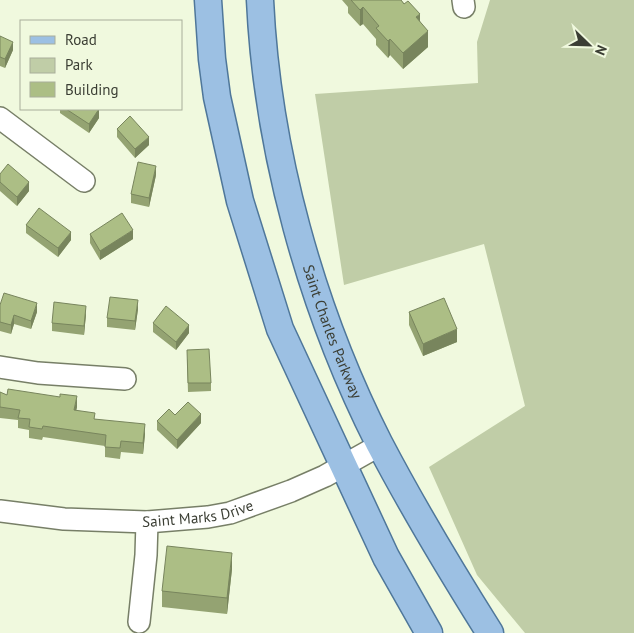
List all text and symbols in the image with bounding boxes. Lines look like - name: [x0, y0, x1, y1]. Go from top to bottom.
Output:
- legend: [20, 20, 182, 110]
- north arrow: [564, 20, 614, 70]
- text: Road: [65, 30, 97, 49]
- text: N: [591, 42, 611, 58]
- text: Park: [65, 55, 93, 74]
- text: Building: [65, 80, 119, 99]
- street label: Saint Charles Parkway: [299, 262, 367, 401]
- street label: Saint Marks Drive: [142, 495, 256, 531]

